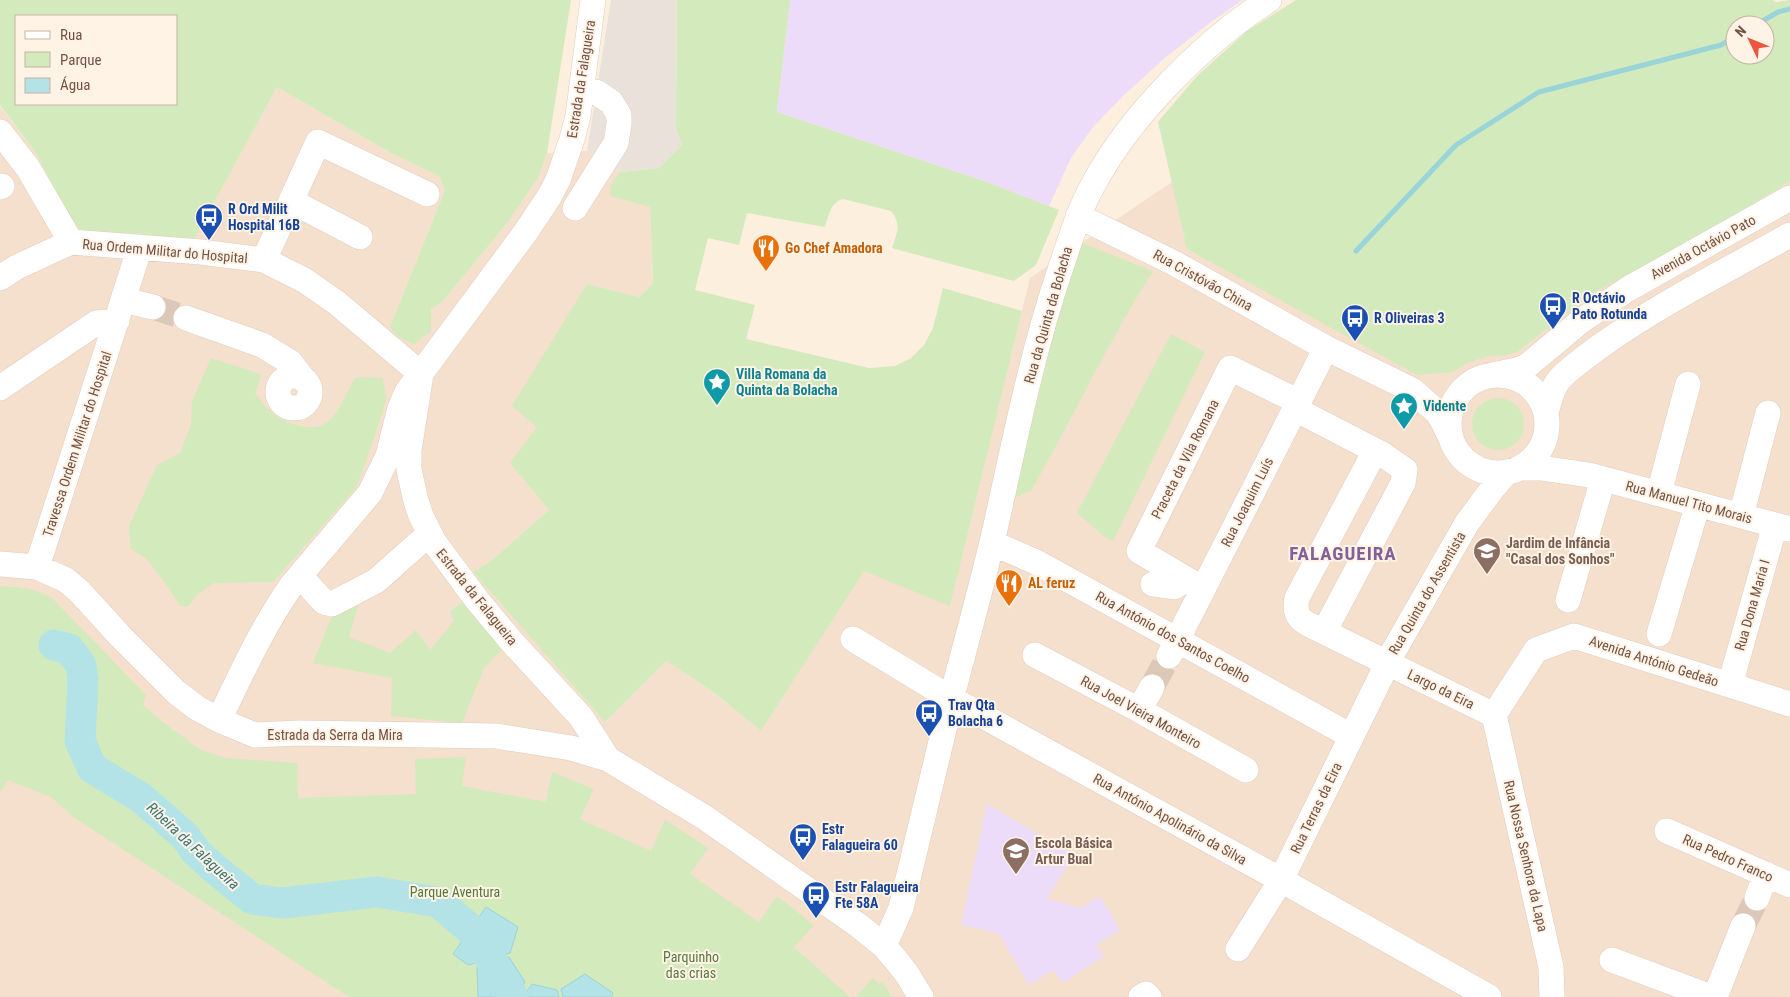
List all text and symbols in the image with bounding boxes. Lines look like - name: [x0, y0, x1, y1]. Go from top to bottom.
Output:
- legend: [15, 15, 178, 105]
- north arrow: [1725, 15, 1775, 65]
- street label: Estrada da Falagueira: [564, 19, 598, 139]
- text: N: [1732, 23, 1749, 40]
- text: Rua: [60, 26, 82, 44]
- text: Parque: [60, 51, 102, 69]
- text: Água: [60, 76, 90, 94]
- place label: R Ord Milit Hospital 16B: [228, 201, 300, 233]
- bus stop icon: R Ord Milit Hospital 16B: [194, 202, 224, 241]
- street label: Avenida Octávio Pato: [1648, 212, 1758, 282]
- restaurant icon: Go Chef Amadora: [751, 233, 781, 272]
- street label: Rua Ordem Militar do Hospital: [82, 236, 248, 266]
- place label: Go Chef Amadora: [785, 240, 883, 256]
- street label: Rua da Quinta da Bolacha: [1021, 245, 1075, 385]
- street label: Rua Cristóvão China: [1151, 246, 1255, 314]
- place label: R Octávio Pato Rotunda: [1572, 290, 1647, 322]
- bus stop icon: R Octávio Pato Rotunda: [1538, 291, 1568, 330]
- bus stop icon: R Oliveiras 3: [1340, 303, 1370, 342]
- place label: R Oliveiras 3: [1374, 310, 1445, 326]
- street label: Travessa Ordem Militar do Hospital: [39, 349, 115, 539]
- place label: Villa Romana da Quinta da Bolacha: [736, 366, 838, 398]
- place icon: Villa Romana da Quinta da Bolacha: [702, 367, 732, 406]
- place icon: Vidente: [1389, 391, 1419, 430]
- street label: Praceta da Vila Romana: [1148, 397, 1222, 521]
- place label: Vidente: [1423, 398, 1466, 414]
- street label: Rua Joaquim Luís: [1218, 455, 1276, 549]
- street label: Rua Manuel Tito Morais: [1624, 477, 1754, 527]
- street label: Rua Quinta do Assentista: [1385, 529, 1469, 657]
- place label: Jardim de Infância "Casal dos Sonhos": [1506, 535, 1615, 567]
- school or university icon: Jardim de Infância "Casal dos Sonhos": [1472, 536, 1502, 575]
- district label: FALAGUEIRA: [1289, 542, 1397, 565]
- street label: Estrada da Falagueira: [433, 546, 521, 648]
- street label: Rua Dona Maria I: [1731, 558, 1773, 652]
- restaurant icon: AL feruz: [994, 568, 1024, 607]
- place label: AL feruz: [1028, 575, 1075, 591]
- street label: Rua António dos Santos Coelho: [1093, 588, 1253, 686]
- street label: Avenida António Gedeão: [1587, 632, 1721, 690]
- street label: Largo da Eira: [1405, 666, 1477, 712]
- street label: Rua Joel Vieira Monteiro: [1078, 672, 1204, 752]
- place label: Trav Qta Bolacha 6: [948, 697, 1003, 729]
- bus stop icon: Trav Qta Bolacha 6: [914, 698, 944, 737]
- street label: Estrada da Serra da Mira: [267, 727, 403, 743]
- street label: Rua Terras da Eira: [1287, 760, 1345, 856]
- street label: Rua António Apolinário da Silva: [1090, 770, 1250, 868]
- street label: Rua Nossa Senhora da Lapa: [1501, 779, 1551, 933]
- water label: Ribeira da Falagueira: [143, 798, 243, 894]
- place label: Estr Falagueira 60: [822, 821, 898, 853]
- bus stop icon: Estr Falagueira 60: [788, 822, 818, 861]
- street label: Rua Pedro Franco: [1680, 831, 1776, 885]
- place label: Escola Básica Artur Bual: [1035, 835, 1113, 867]
- school or university icon: Escola Básica Artur Bual: [1001, 836, 1031, 875]
- place label: Estr Falagueira Fte 58A: [835, 879, 919, 911]
- bus stop icon: Estr Falagueira Fte 58A: [801, 880, 831, 919]
- park label: Parque Aventura: [410, 884, 500, 900]
- park label: Parquinho das crias: [663, 949, 719, 981]

